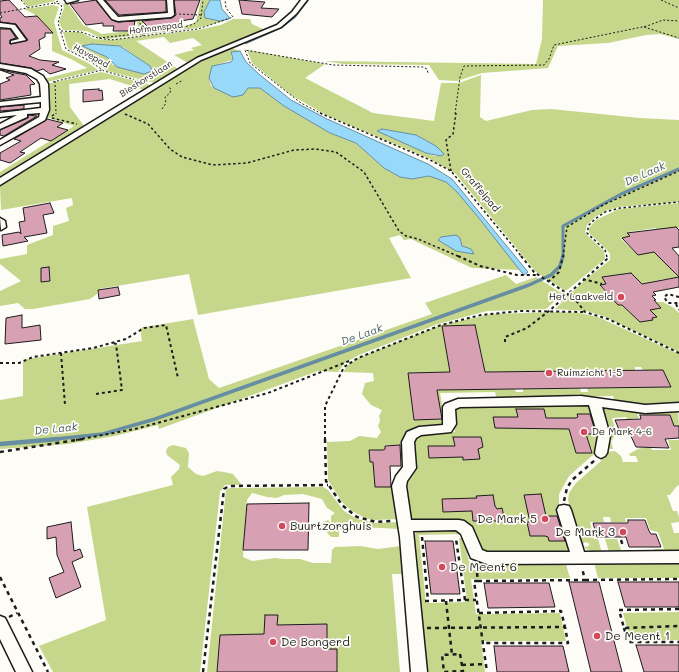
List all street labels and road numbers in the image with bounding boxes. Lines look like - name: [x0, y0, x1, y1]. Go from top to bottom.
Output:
- street label: Hofmanspad: [128, 19, 184, 37]
- street label: Havepad: [71, 42, 111, 70]
- street label: Bieshorstlaan: [118, 59, 174, 99]
- street label: Graffelpad: [458, 166, 502, 214]

